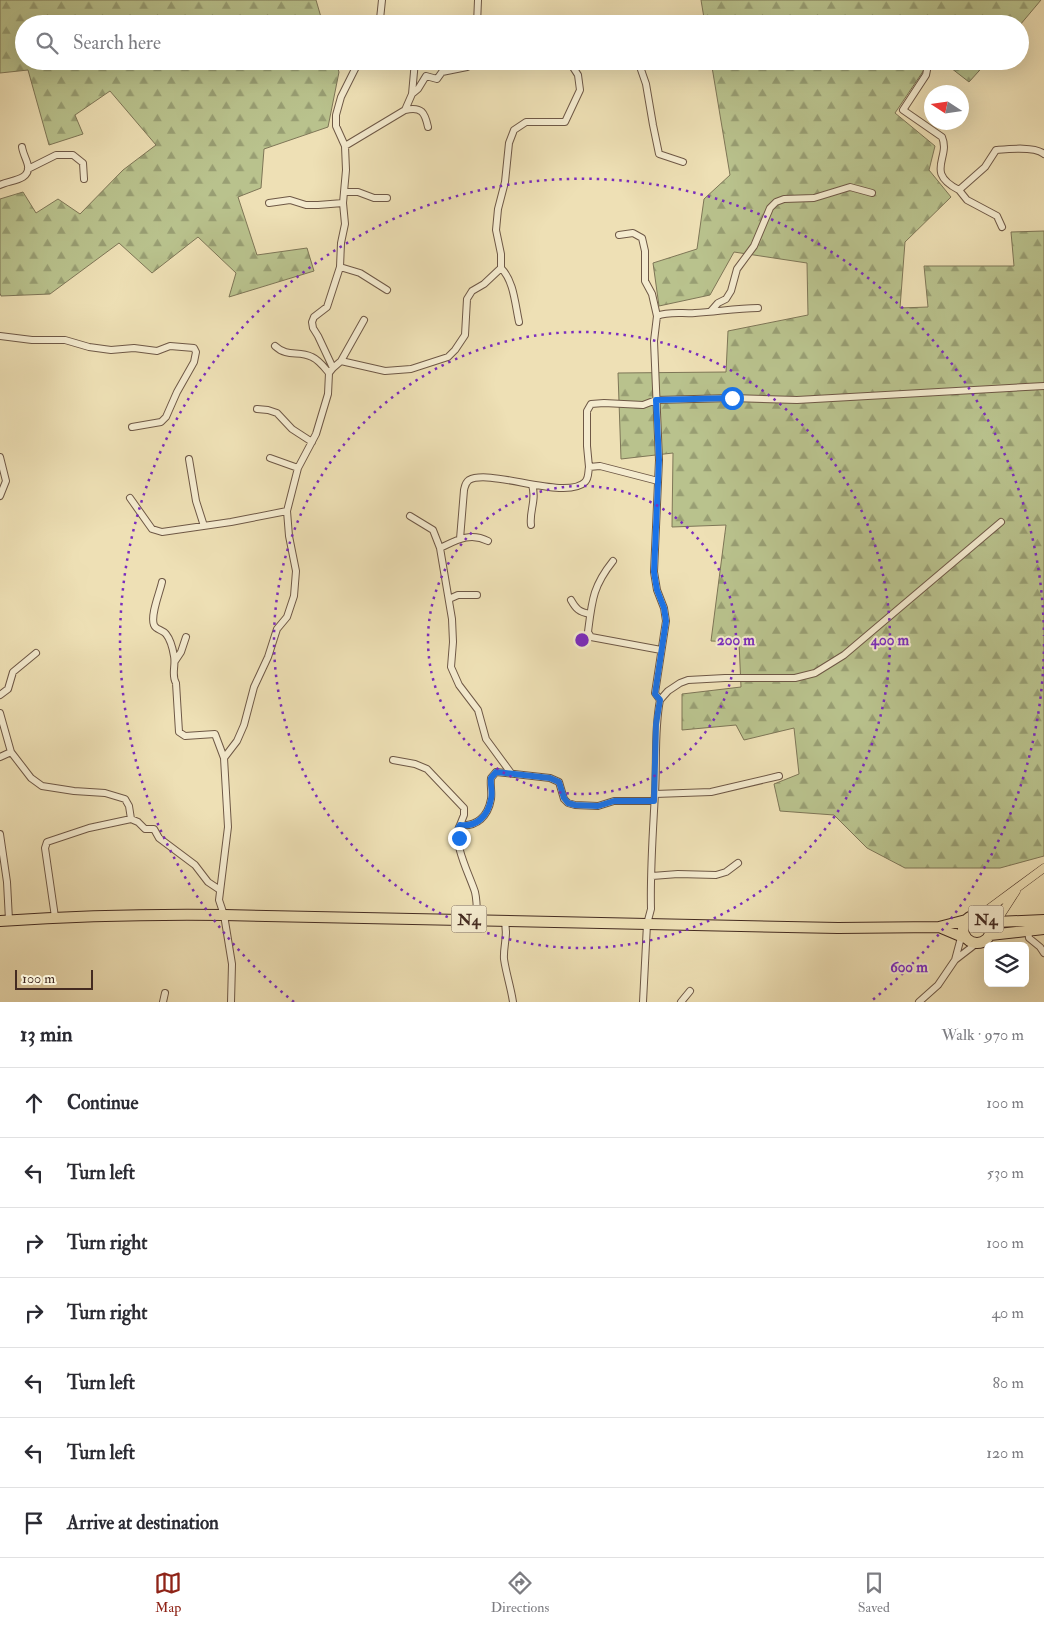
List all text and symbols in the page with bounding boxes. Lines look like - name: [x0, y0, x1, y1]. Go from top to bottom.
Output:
- search box: [15, 15, 1029, 70]
- icon: search: [33, 29, 61, 57]
- text: Search here: [73, 31, 161, 55]
- north arrow: [924, 85, 969, 130]
- route start: [721, 387, 744, 410]
- centre of rings: [573, 631, 591, 649]
- text: 200 m: [717, 631, 755, 650]
- text: 400 m: [870, 631, 909, 650]
- route end: [448, 827, 471, 850]
- road number: N4: [452, 906, 486, 932]
- road number: N4: [968, 906, 1004, 932]
- map controls: [984, 942, 1029, 987]
- button: layers: [984, 942, 1029, 987]
- text: 600 m: [890, 958, 928, 977]
- scale bar: [15, 967, 92, 990]
- text: 100 m: [22, 970, 55, 987]
- text: 13 min: [20, 1021, 73, 1048]
- text: Walk · 970 m: [941, 1025, 1024, 1045]
- icon: ahead: [20, 1089, 48, 1117]
- text: Continue: [67, 1091, 138, 1115]
- text: 100 m: [986, 1093, 1024, 1113]
- icon: left: [20, 1159, 48, 1187]
- text: Turn left: [67, 1161, 135, 1185]
- text: 530 m: [987, 1163, 1024, 1183]
- icon: right: [20, 1229, 48, 1257]
- text: Turn right: [67, 1231, 147, 1255]
- text: 100 m: [986, 1233, 1024, 1253]
- icon: right: [20, 1299, 48, 1327]
- text: Turn right: [67, 1301, 147, 1325]
- text: 40 m: [991, 1303, 1024, 1323]
- icon: left: [20, 1369, 48, 1397]
- text: Turn left: [67, 1371, 135, 1395]
- text: 80 m: [993, 1373, 1024, 1393]
- icon: left: [20, 1439, 48, 1467]
- text: Turn left: [67, 1441, 135, 1465]
- text: 120 m: [986, 1443, 1024, 1463]
- icon: arrive: [20, 1509, 48, 1537]
- text: Arrive at destination: [67, 1511, 219, 1535]
- tab: Map: [154, 1569, 182, 1616]
- tab: Directions: [491, 1569, 549, 1616]
- tab: Saved: [858, 1569, 890, 1616]

